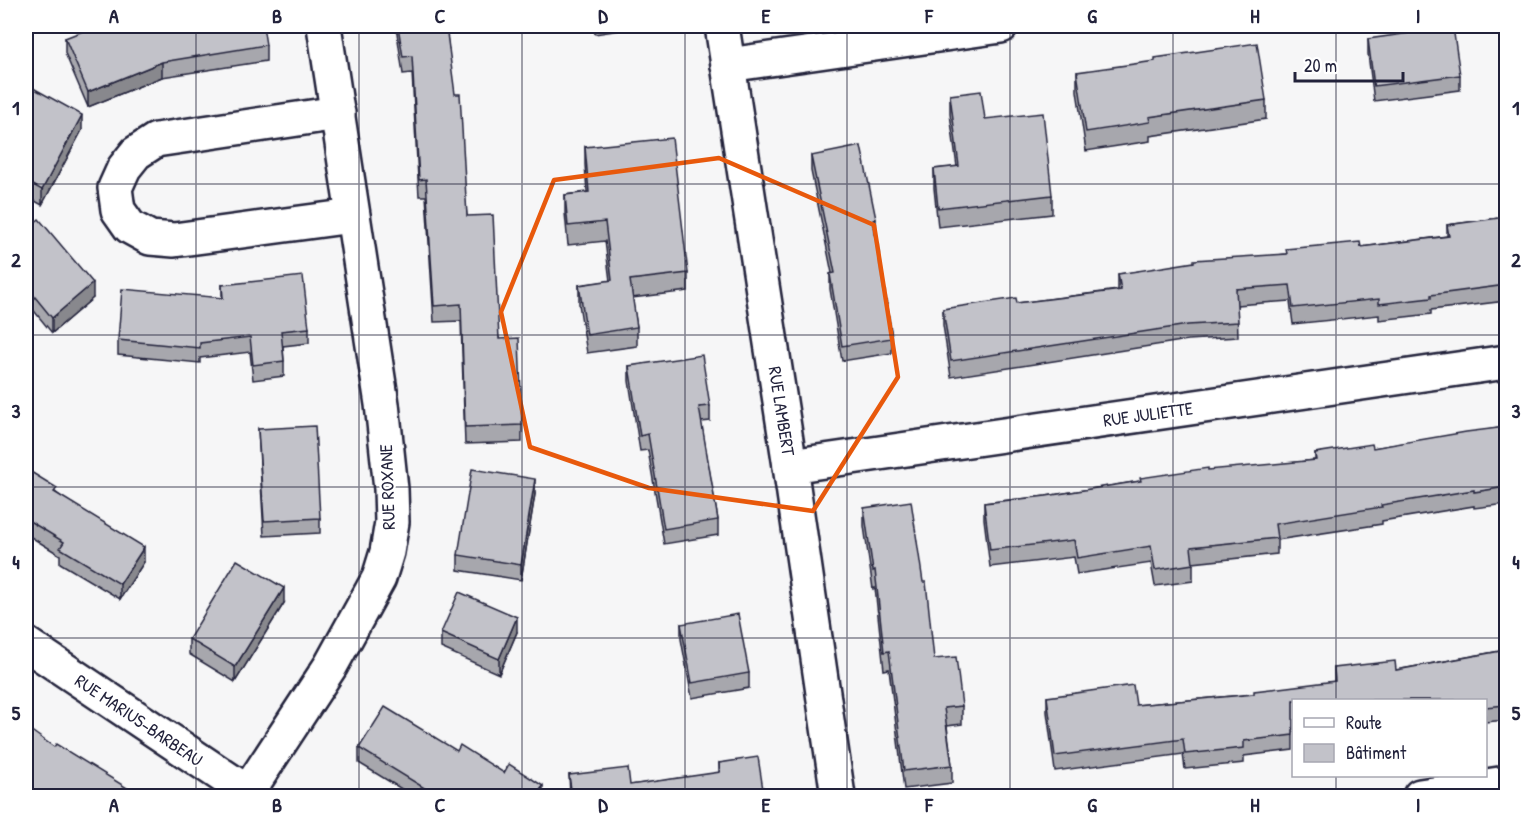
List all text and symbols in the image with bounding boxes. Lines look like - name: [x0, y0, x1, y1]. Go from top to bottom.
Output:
- text: A: [109, 2, 119, 29]
- text: B: [272, 2, 282, 29]
- text: C: [435, 2, 446, 29]
- text: D: [598, 2, 608, 29]
- text: E: [762, 2, 771, 29]
- text: F: [924, 2, 934, 29]
- text: G: [1087, 2, 1097, 29]
- text: H: [1250, 2, 1260, 29]
- text: I: [1416, 2, 1420, 29]
- scale bar: [1295, 45, 1403, 83]
- text: 20 m: [1304, 53, 1337, 78]
- text: 1: [12, 94, 20, 121]
- text: 1: [1512, 94, 1520, 121]
- text: 2: [11, 246, 21, 273]
- text: 2: [1511, 246, 1521, 273]
- street label: RUE LAMBERT: [763, 365, 801, 458]
- street label: RUE JULIETTE: [1101, 395, 1195, 433]
- text: 3: [12, 397, 21, 424]
- text: 3: [1512, 397, 1521, 424]
- street label: RUE ROXANE: [373, 444, 401, 530]
- text: 4: [12, 548, 20, 575]
- text: 4: [1512, 548, 1520, 575]
- street label: RUE MARIUS-BARBEAU: [70, 668, 208, 772]
- text: 5: [12, 699, 21, 726]
- legend: [1292, 699, 1487, 777]
- text: 5: [1512, 699, 1521, 726]
- text: Route: [1346, 710, 1382, 735]
- text: Bâtiment: [1346, 740, 1407, 765]
- text: A: [109, 791, 119, 818]
- text: B: [272, 791, 282, 818]
- text: C: [435, 791, 446, 818]
- text: D: [598, 791, 608, 818]
- text: E: [762, 791, 771, 818]
- text: F: [924, 791, 934, 818]
- text: G: [1087, 791, 1097, 818]
- text: H: [1250, 791, 1260, 818]
- text: I: [1416, 791, 1420, 818]

